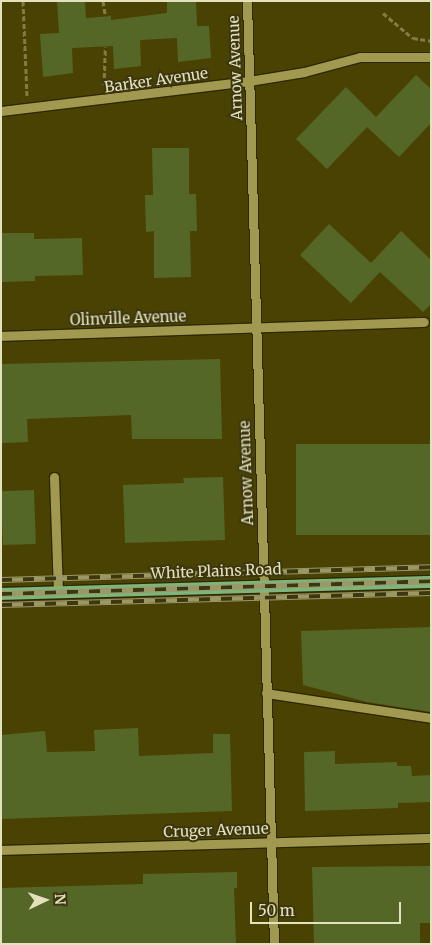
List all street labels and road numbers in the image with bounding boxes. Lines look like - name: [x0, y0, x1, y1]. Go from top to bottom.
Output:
- street label: Arnow Avenue: [224, 15, 246, 121]
- street label: Barker Avenue: [103, 64, 209, 96]
- street label: Olinville Avenue: [69, 307, 187, 329]
- street label: Arnow Avenue: [235, 420, 257, 526]
- street label: White Plains Road: [150, 560, 282, 582]
- street label: Cruger Avenue: [163, 819, 269, 841]

